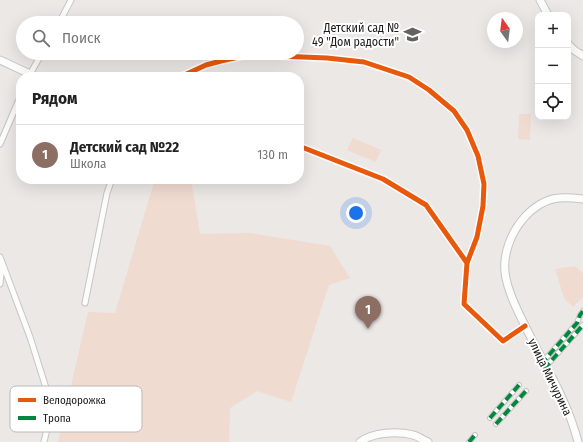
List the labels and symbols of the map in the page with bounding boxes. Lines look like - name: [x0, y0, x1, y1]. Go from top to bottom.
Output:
- north arrow: [487, 12, 523, 48]
- place label: Детский сад № 49 "Дом радости": [312, 21, 399, 49]
- school or university icon: Детский сад № 49 "Дом радости": [402, 25, 422, 45]
- your location: [346, 203, 366, 223]
- pin: 1: [355, 296, 381, 329]
- street label: улица Мичурина: [525, 336, 575, 418]
- legend: [10, 386, 142, 432]
- text: Велодорожка: [43, 394, 106, 407]
- text: Тропа: [43, 412, 71, 425]

